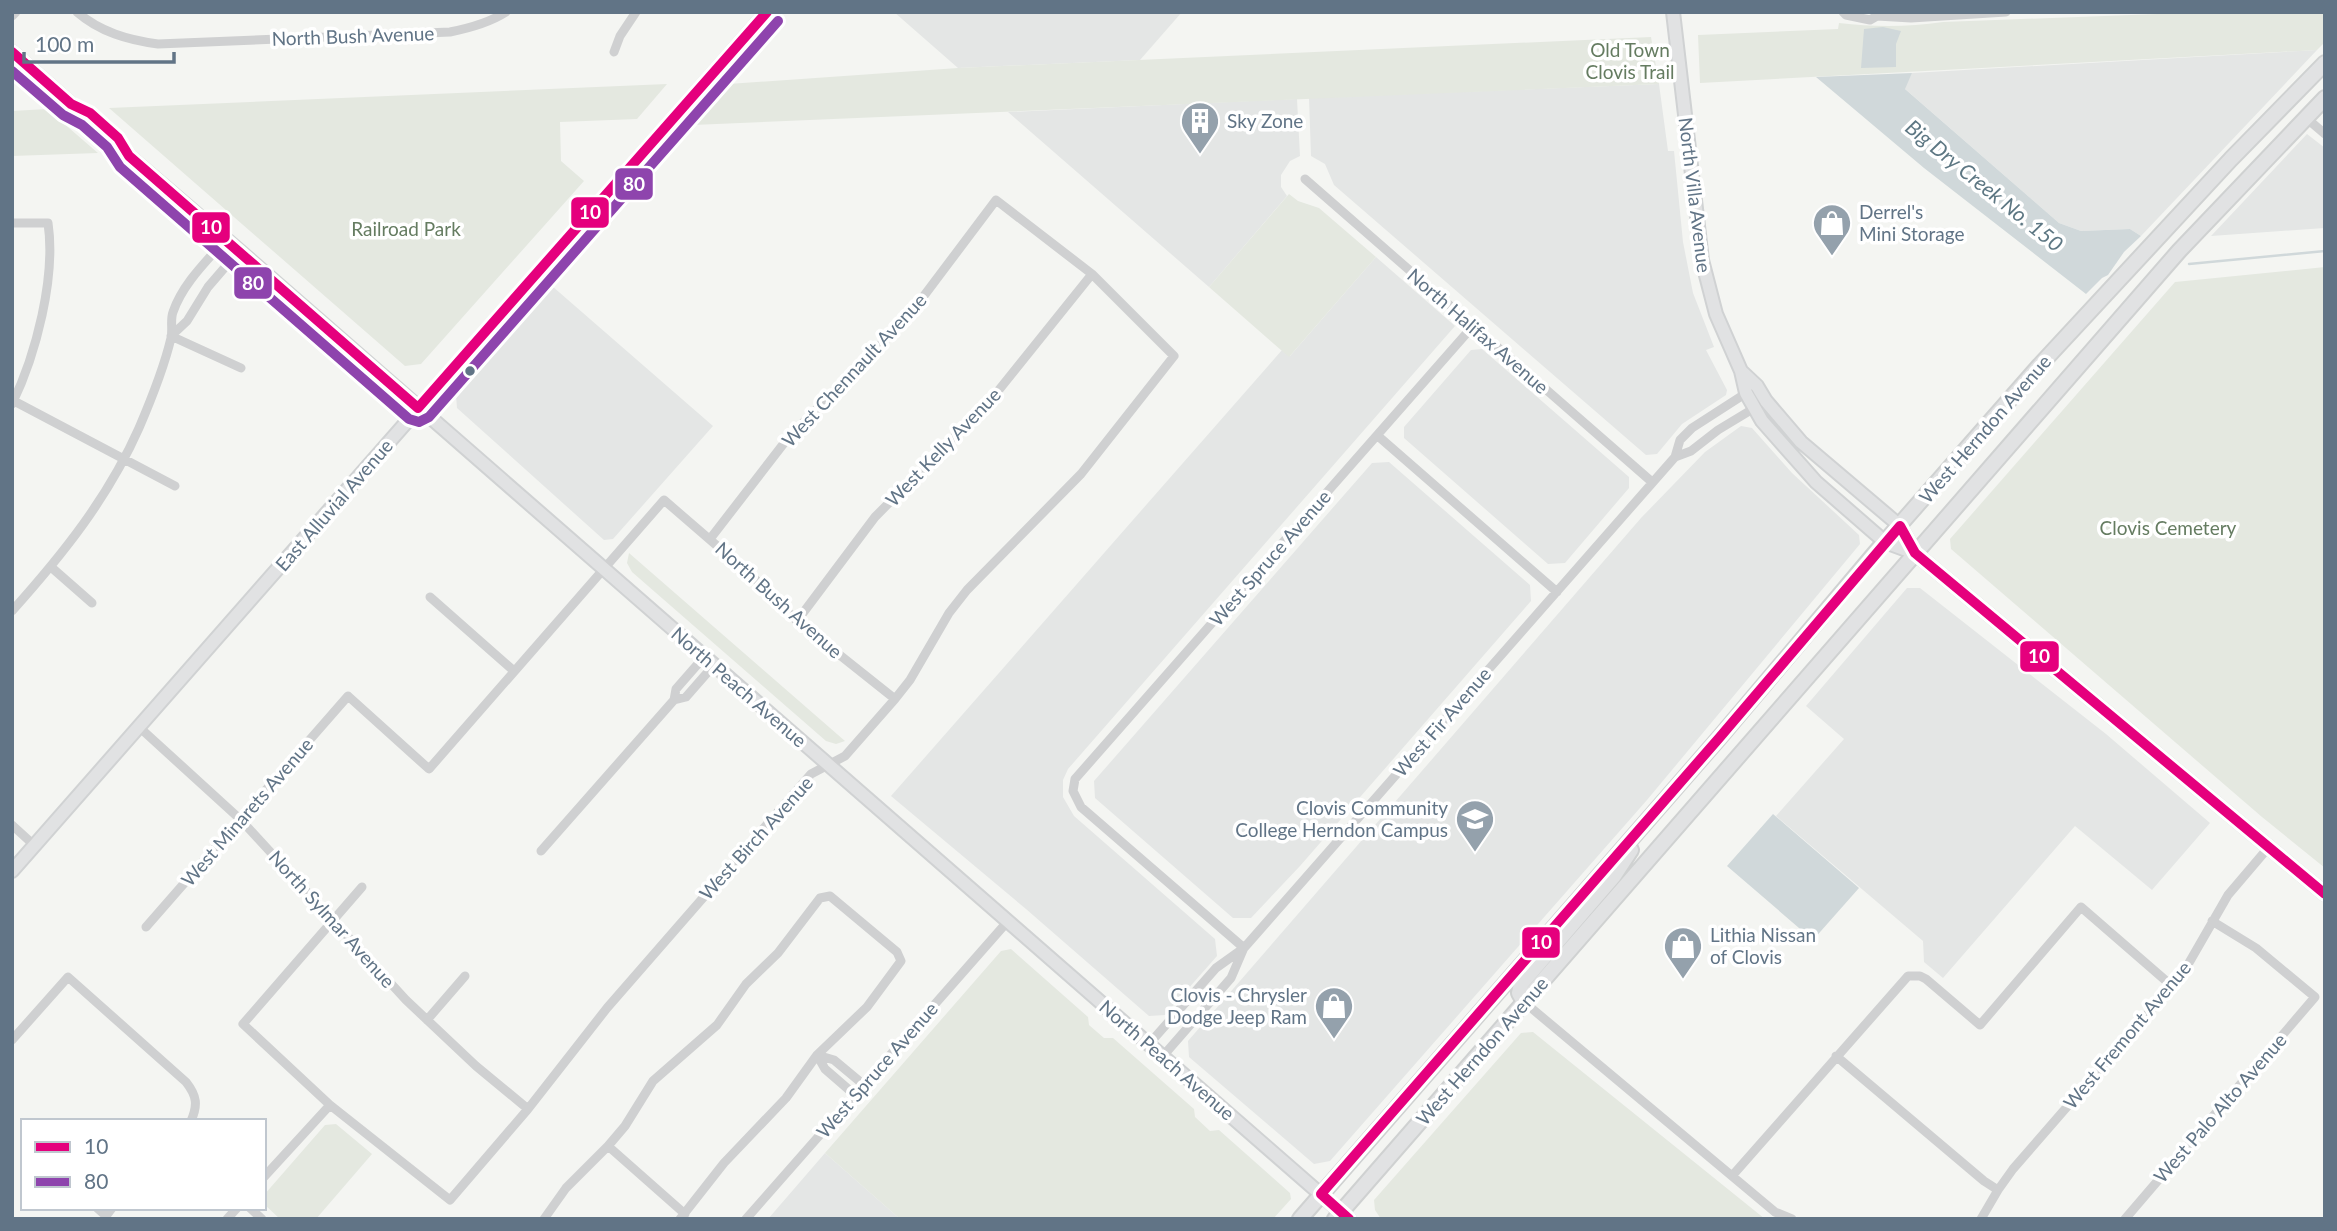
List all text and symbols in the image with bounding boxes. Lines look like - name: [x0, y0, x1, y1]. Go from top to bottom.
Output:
- scale bar: [24, 21, 175, 65]
- street label: North Bush Avenue: [271, 21, 435, 50]
- text: 100 m: [35, 31, 94, 56]
- park label: Old Town Clovis Trail: [1586, 38, 1674, 83]
- building icon: Sky Zone: [1179, 100, 1221, 155]
- place label: Sky Zone: [1227, 109, 1303, 132]
- water label: Big Dry Creek No. 150: [1901, 114, 2069, 256]
- street label: North Villa Avenue: [1675, 116, 1716, 274]
- line badge: 80: [614, 167, 654, 201]
- text: 80: [623, 172, 645, 195]
- line badge: 10: [570, 196, 610, 229]
- text: 10: [579, 200, 601, 223]
- place label: Derrel's Mini Storage: [1859, 200, 1964, 245]
- shop icon: Derrel's Mini Storage: [1811, 202, 1853, 257]
- line badge: 10: [191, 211, 231, 244]
- text: 10: [200, 215, 222, 238]
- park label: Railroad Park: [351, 217, 461, 240]
- street label: North Halifax Avenue: [1403, 263, 1554, 398]
- line badge: 80: [233, 266, 273, 300]
- text: 80: [242, 271, 264, 294]
- street label: West Chennault Avenue: [777, 288, 931, 451]
- street label: West Herndon Avenue: [1914, 350, 2055, 508]
- unlabelled marker: [463, 364, 477, 378]
- street label: West Kelly Avenue: [880, 383, 1005, 511]
- street label: East Alluvial Avenue: [270, 434, 397, 575]
- street label: West Spruce Avenue: [1204, 485, 1335, 630]
- park label: Clovis Cemetery: [2100, 516, 2237, 539]
- street label: North Bush Avenue: [711, 537, 848, 663]
- street label: North Peach Avenue: [667, 622, 812, 752]
- line badge: 10: [2019, 640, 2060, 673]
- text: 10: [2028, 644, 2050, 667]
- street label: West Fir Avenue: [1388, 662, 1495, 781]
- street label: West Minarets Avenue: [176, 733, 317, 891]
- street label: West Birch Avenue: [694, 771, 817, 904]
- place label: Clovis Community College Herndon Campus: [1235, 796, 1448, 841]
- school or university icon: Clovis Community College Herndon Campus: [1454, 798, 1496, 853]
- street label: North Sylmar Avenue: [265, 845, 400, 992]
- place label: Lithia Nissan of Clovis: [1710, 923, 1816, 968]
- shop icon: Lithia Nissan of Clovis: [1662, 925, 1704, 980]
- line badge: 10: [1521, 926, 1561, 959]
- text: 10: [1530, 930, 1552, 953]
- street label: West Fremont Avenue: [2058, 956, 2195, 1113]
- street label: West Herndon Avenue: [1411, 972, 1552, 1130]
- place label: Clovis - Chrysler Dodge Jeep Ram: [1167, 983, 1307, 1028]
- shop icon: Clovis - Chrysler Dodge Jeep Ram: [1313, 985, 1355, 1040]
- street label: North Peach Avenue: [1095, 995, 1240, 1125]
- street label: West Spruce Avenue: [811, 997, 942, 1142]
- street label: West Palo Alto Avenue: [2148, 1028, 2291, 1187]
- legend: [21, 1119, 266, 1210]
- text: 10: [84, 1133, 108, 1158]
- text: 80: [84, 1168, 108, 1193]

